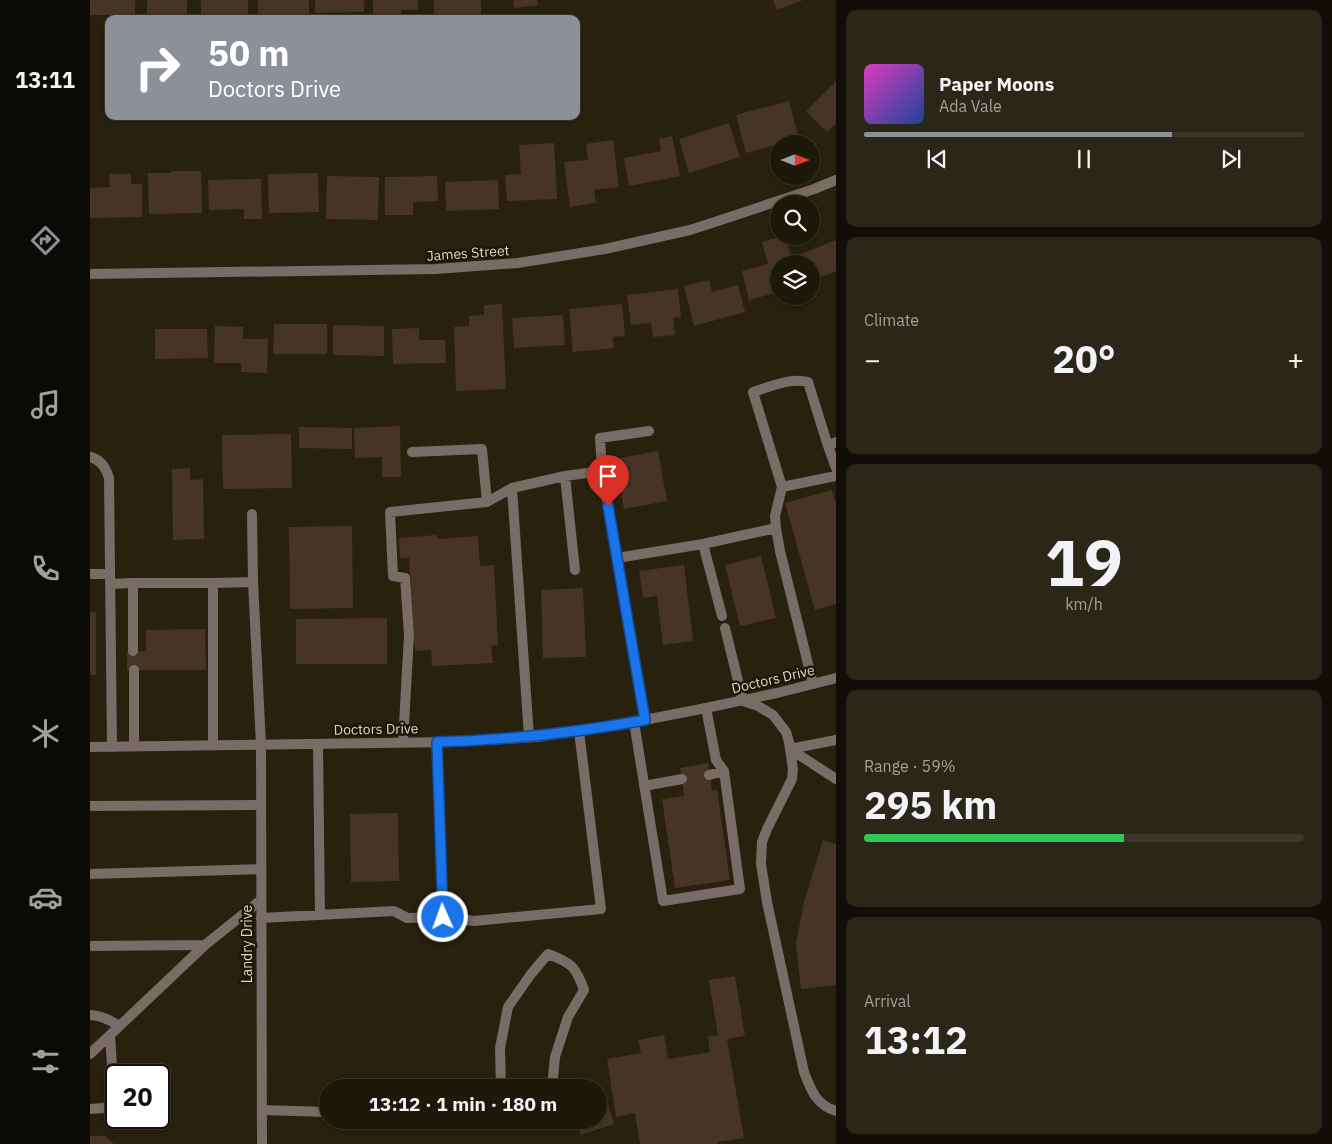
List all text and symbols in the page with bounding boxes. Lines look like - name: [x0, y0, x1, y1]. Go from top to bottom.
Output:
- text: 50 m: [208, 30, 290, 76]
- icon: right: [125, 35, 190, 100]
- text: 13:11: [15, 65, 75, 94]
- text: Paper Moons: [939, 72, 1054, 96]
- text: Doctors Drive: [208, 74, 341, 103]
- text: Ada Vale: [939, 96, 1002, 116]
- north arrow: [770, 135, 820, 185]
- map controls: [770, 135, 820, 305]
- icon: previous: [923, 145, 951, 173]
- icon: pause: [1070, 145, 1098, 173]
- icon: next: [1217, 145, 1245, 173]
- button: search: [770, 195, 820, 245]
- icon: directions: [28, 223, 63, 258]
- street label: James Street: [426, 241, 510, 265]
- button: layers: [770, 255, 820, 305]
- text: Climate: [864, 310, 919, 330]
- text: 20°: [1052, 334, 1116, 383]
- text: −: [864, 341, 881, 378]
- text: +: [1287, 341, 1304, 378]
- icon: music: [28, 387, 63, 422]
- pin: [587, 455, 629, 506]
- icon: arrive: [594, 462, 622, 490]
- text: 19: [1045, 519, 1123, 604]
- icon: phone: [28, 551, 63, 586]
- text: km/h: [1065, 594, 1103, 614]
- street label: Doctors Drive: [730, 661, 817, 697]
- icon: climate: [28, 716, 63, 751]
- street label: Doctors Drive: [333, 719, 419, 739]
- text: Range · 59%: [864, 756, 956, 776]
- text: 295 km: [864, 780, 997, 829]
- icon: car: [28, 880, 63, 915]
- position arrow: [416, 890, 468, 942]
- street label: Landry Drive: [238, 904, 256, 983]
- text: Arrival: [864, 991, 911, 1011]
- text: 13:12: [864, 1015, 968, 1064]
- icon: filters: [28, 1044, 63, 1079]
- speed limit sign: 20: [105, 1064, 170, 1129]
- text: 13:12 · 1 min · 180 m: [369, 1092, 557, 1116]

